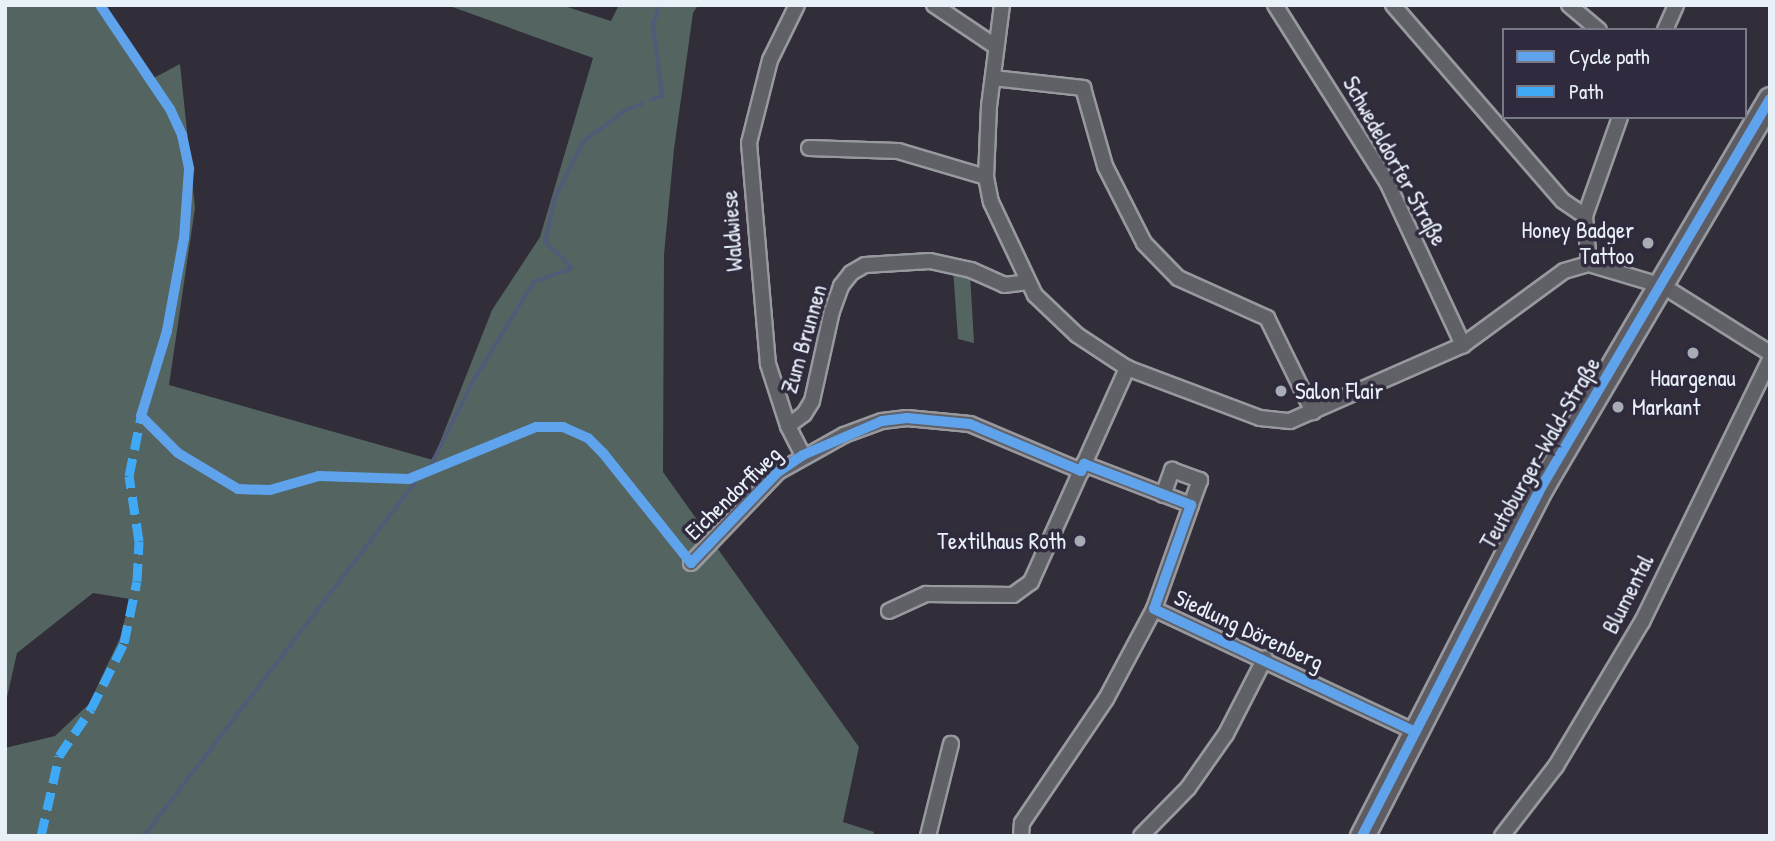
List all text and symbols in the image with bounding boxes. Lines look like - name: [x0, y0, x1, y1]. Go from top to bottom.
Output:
- legend: [1502, 28, 1747, 119]
- text: Cycle path: [1569, 42, 1650, 71]
- street label: Schwedeldorfer Straße: [1337, 71, 1453, 251]
- text: Path: [1569, 77, 1603, 106]
- street label: Waldwiese: [715, 190, 749, 272]
- place label: Honey Badger Tattoo: [1522, 216, 1634, 270]
- marker: Honey Badger Tattoo: [1640, 235, 1656, 251]
- street label: Zum Brunnen: [775, 281, 833, 397]
- marker: Haargenau: [1685, 345, 1701, 361]
- street label: Teutoburger-Wald-Straße: [1474, 352, 1606, 554]
- place label: Haargenau: [1650, 364, 1736, 392]
- place label: Salon Flair: [1295, 377, 1383, 405]
- marker: Salon Flair: [1273, 383, 1289, 399]
- place label: Markant: [1632, 393, 1700, 421]
- marker: Markant: [1610, 399, 1626, 415]
- street label: Eichendorffweg: [679, 440, 787, 546]
- place label: Textilhaus Roth: [937, 527, 1066, 555]
- marker: Textilhaus Roth: [1072, 533, 1088, 549]
- street label: Blumental: [1596, 550, 1660, 638]
- street label: Siedlung Dörenberg: [1170, 583, 1328, 677]

